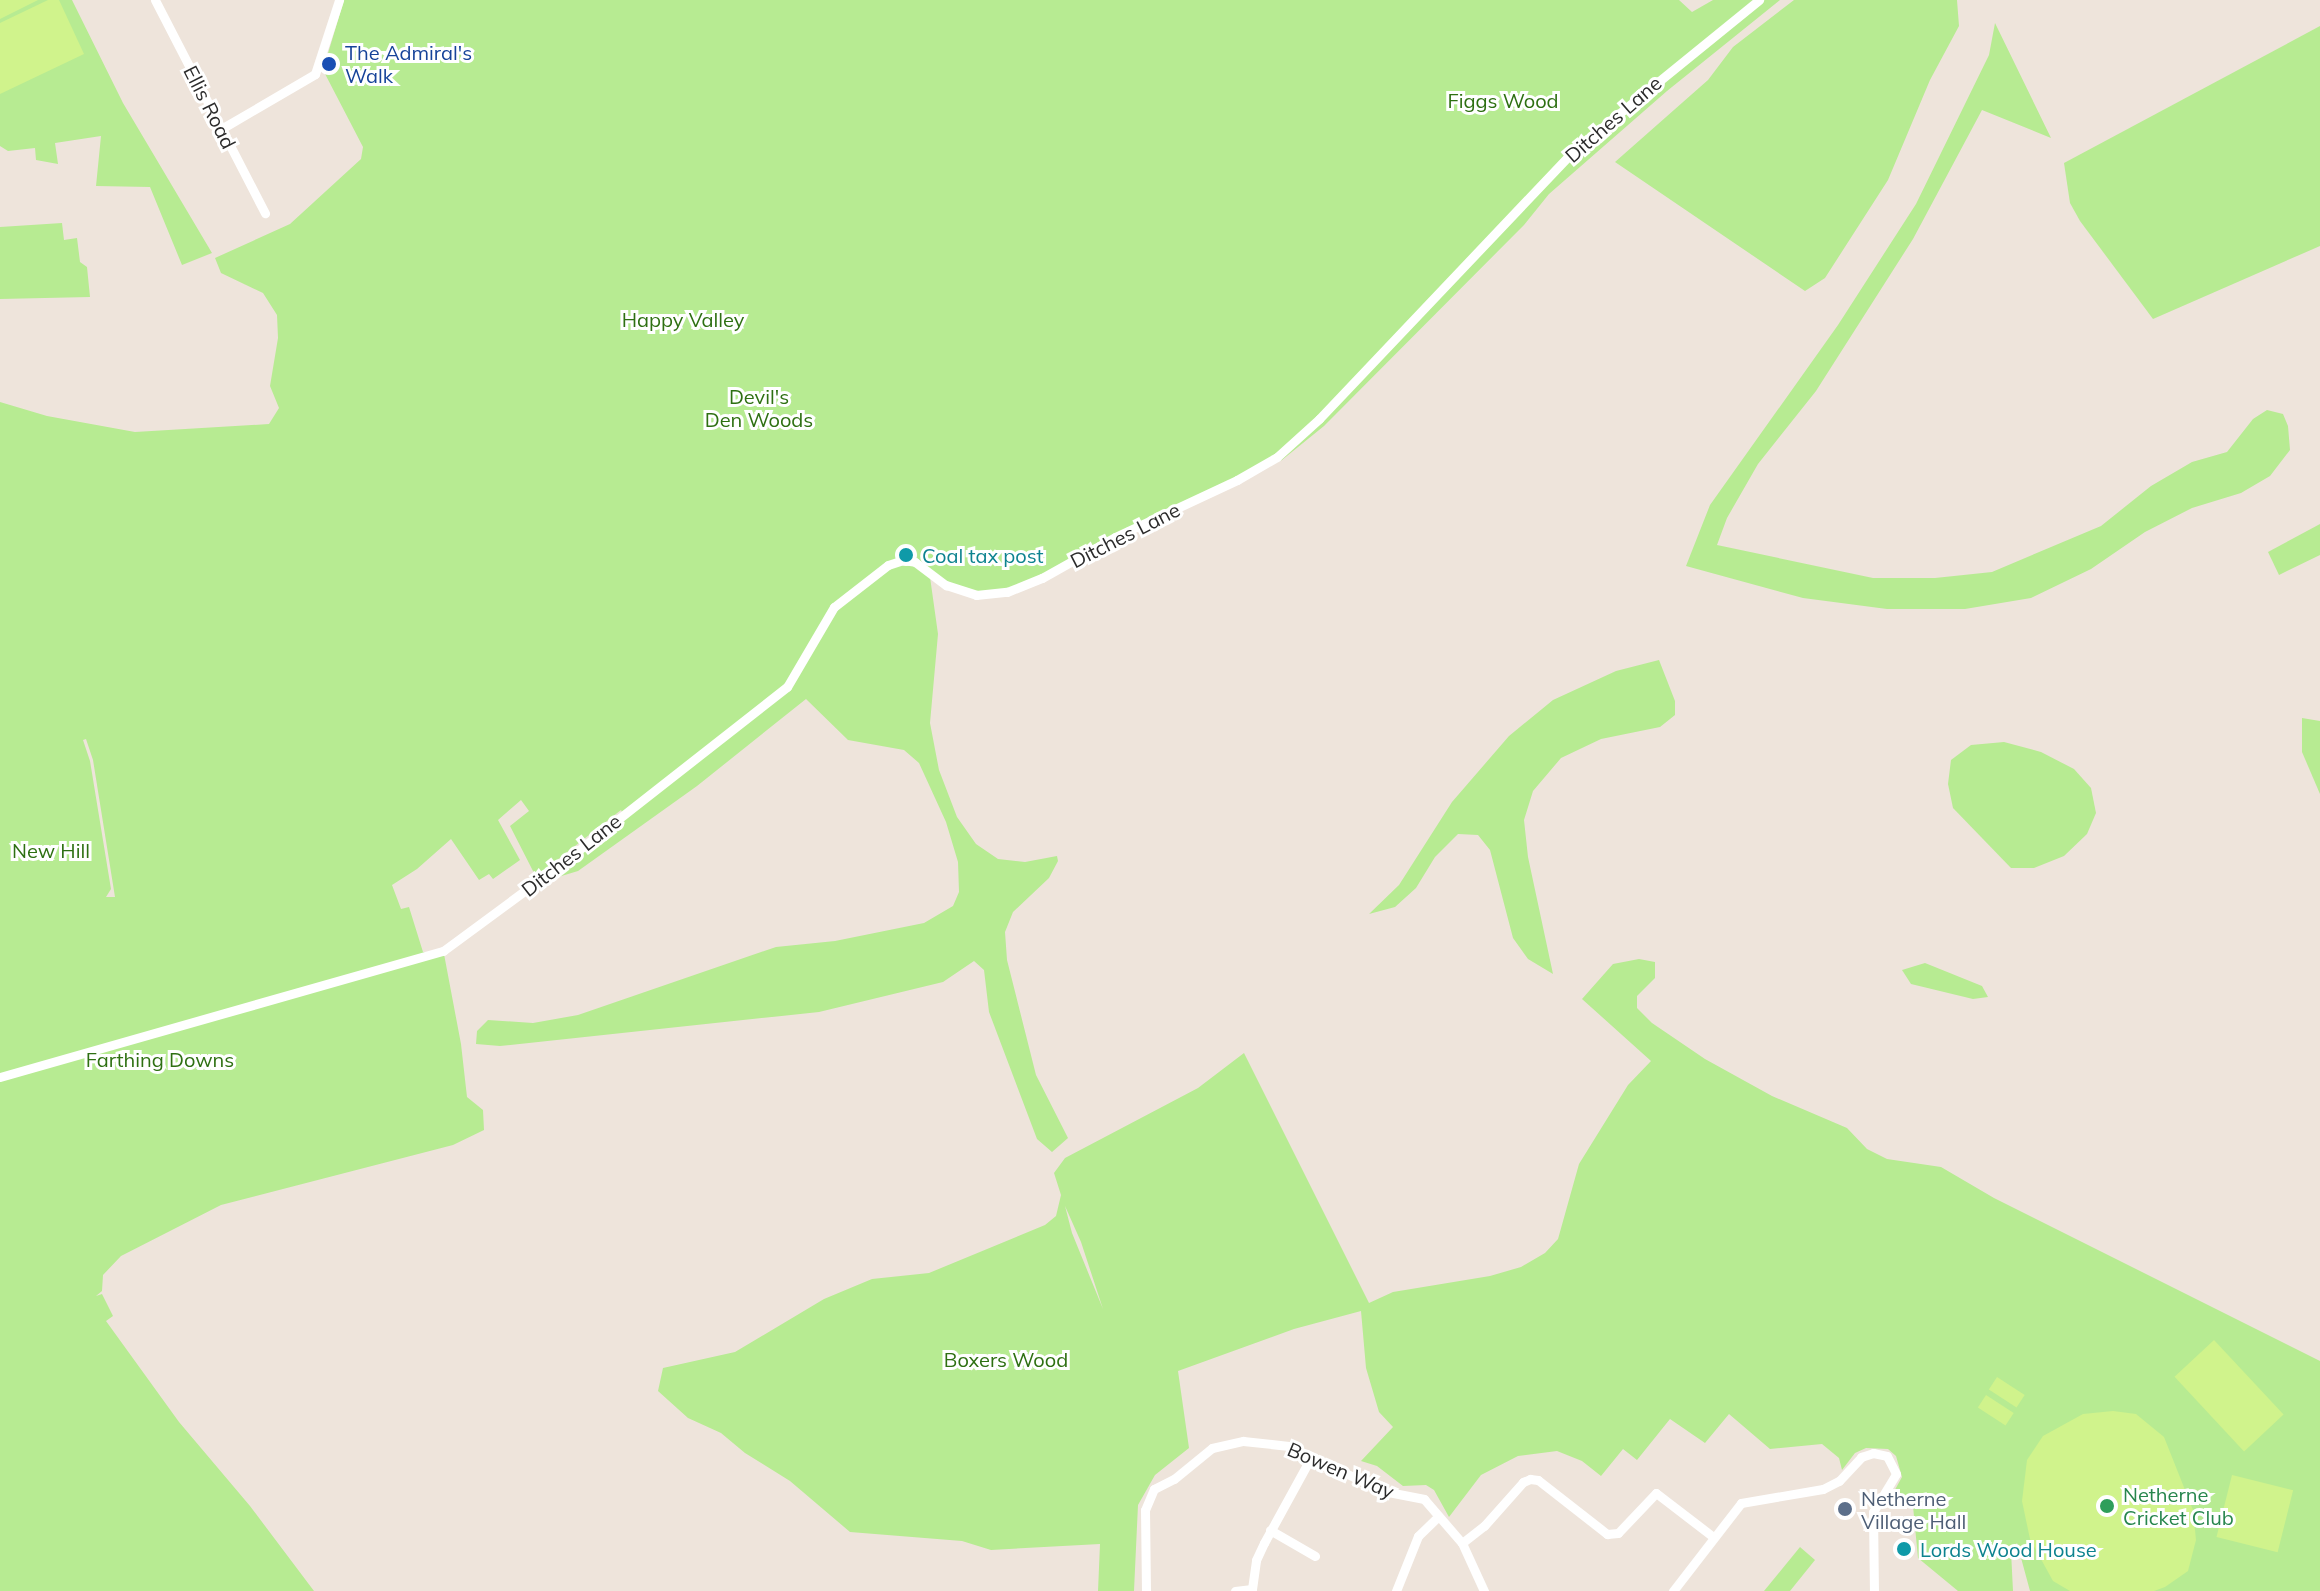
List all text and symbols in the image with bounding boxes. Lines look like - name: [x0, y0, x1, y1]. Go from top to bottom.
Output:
- place label: The Admiral's Walk: [345, 40, 472, 87]
- marker: The Admiral's Walk: [320, 55, 338, 73]
- street label: Ellis Road: [179, 61, 241, 153]
- street label: Ditches Lane: [1560, 71, 1666, 167]
- park label: Figgs Wood: [1447, 88, 1559, 112]
- park label: Happy Valley: [622, 307, 744, 331]
- park label: Devil's Den Woods: [705, 384, 813, 431]
- street label: Ditches Lane: [1066, 497, 1184, 573]
- place label: Coal tax post: [922, 543, 1044, 567]
- marker: Coal tax post: [897, 546, 915, 564]
- street label: Ditches Lane: [516, 809, 626, 901]
- park label: New Hill: [12, 838, 90, 862]
- park label: Farthing Downs: [86, 1047, 234, 1071]
- park label: Boxers Wood: [944, 1347, 1068, 1371]
- street label: Bowen Way: [1284, 1437, 1398, 1503]
- place label: Netherne Cricket Club: [2123, 1482, 2234, 1529]
- place label: Netherne Village Hall: [1861, 1486, 1966, 1533]
- marker: Netherne Cricket Club: [2098, 1497, 2116, 1515]
- marker: Netherne Village Hall: [1836, 1500, 1854, 1518]
- place label: Lords Wood House: [1920, 1537, 2097, 1561]
- marker: Lords Wood House: [1895, 1540, 1913, 1558]

